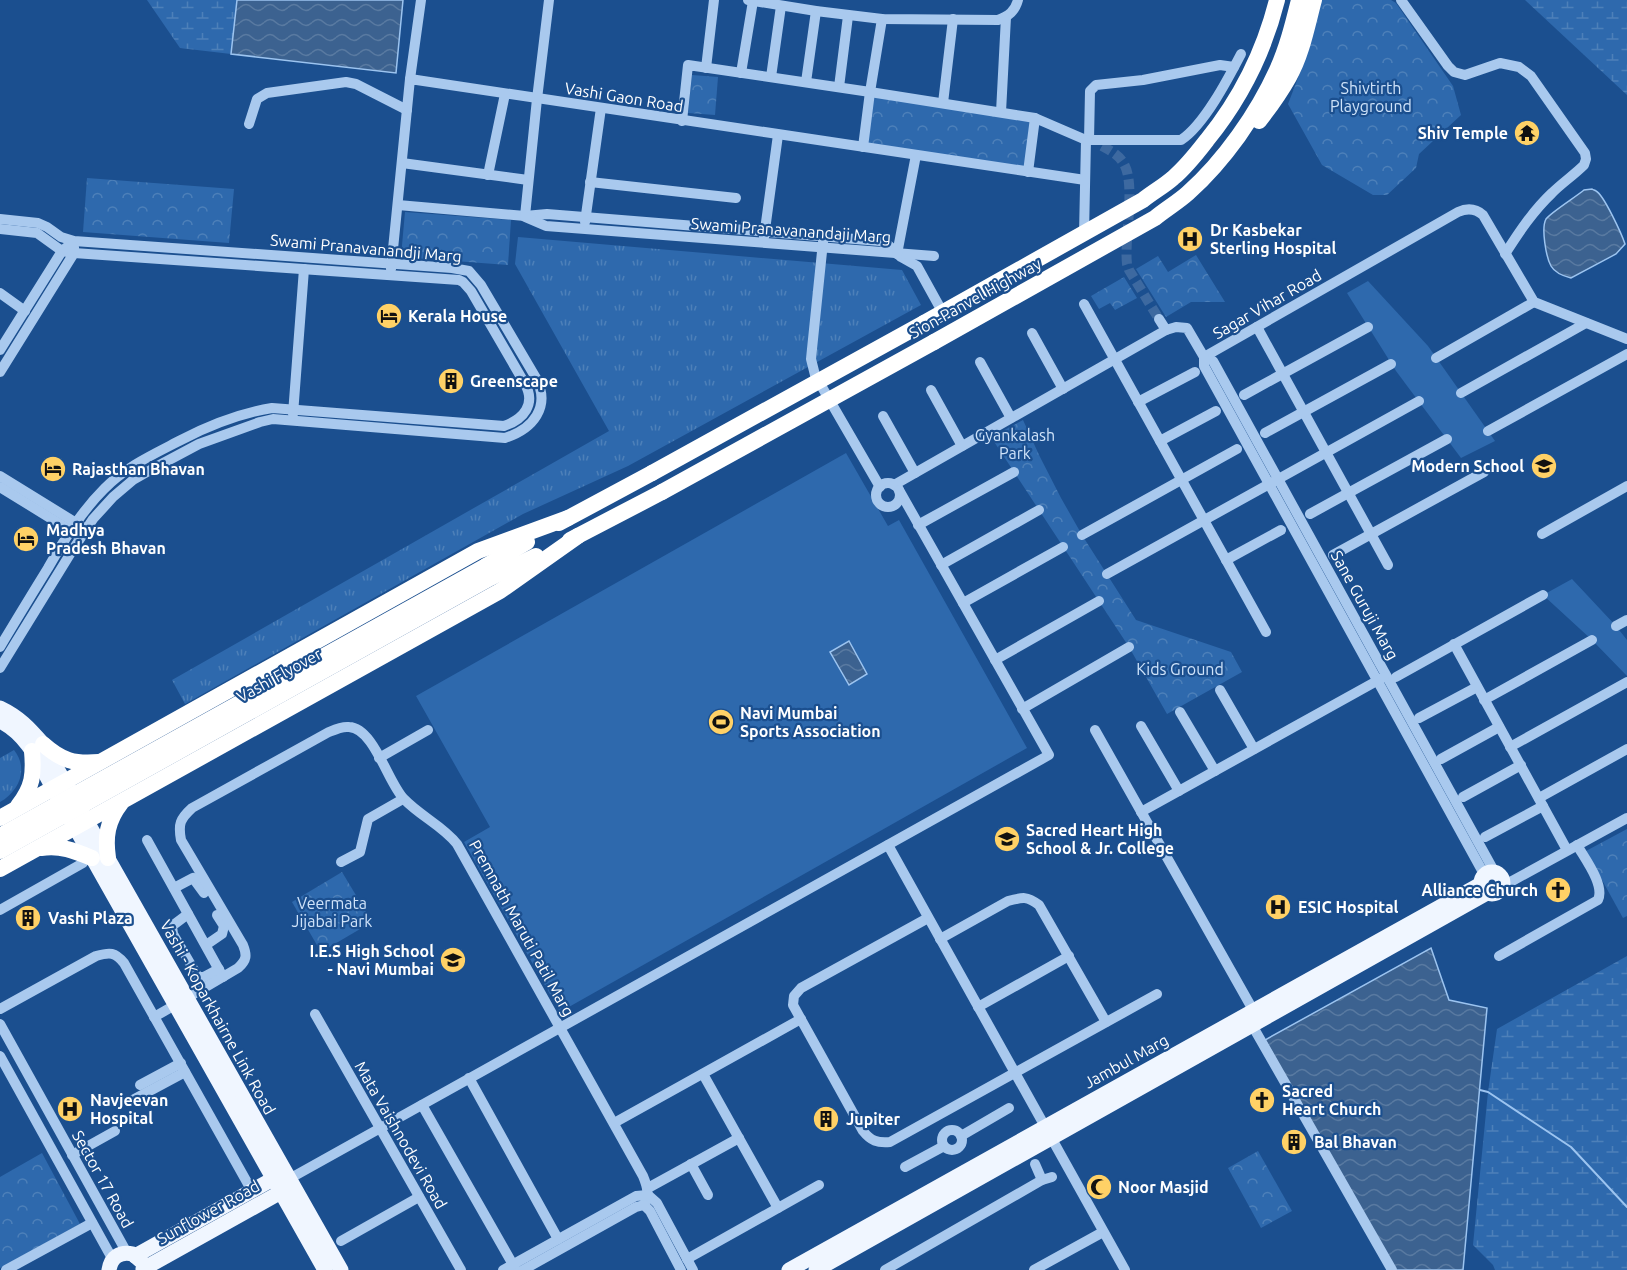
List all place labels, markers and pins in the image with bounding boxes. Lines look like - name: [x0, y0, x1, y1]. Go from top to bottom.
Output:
- temple icon: Shiv Temple: [1512, 118, 1542, 148]
- place label: Shiv Temple: [1418, 124, 1508, 142]
- place label: Dr Kasbekar Sterling Hospital: [1210, 221, 1337, 257]
- hospital icon: Dr Kasbekar Sterling Hospital: [1175, 224, 1205, 254]
- hotel icon: Kerala House: [374, 301, 404, 331]
- place label: Kerala House: [408, 307, 507, 325]
- building icon: Greenscape: [436, 366, 466, 396]
- place label: Greenscape: [470, 372, 558, 390]
- school or university icon: Modern School: [1529, 451, 1559, 481]
- hotel icon: Rajasthan Bhavan: [38, 454, 68, 484]
- place label: Modern School: [1411, 457, 1524, 475]
- place label: Rajasthan Bhavan: [72, 460, 205, 478]
- place label: Madhya Pradesh Bhavan: [46, 521, 166, 557]
- hotel icon: Madhya Pradesh Bhavan: [11, 524, 41, 554]
- place label: Navi Mumbai Sports Association: [740, 704, 881, 740]
- sports icon: Navi Mumbai Sports Association: [706, 707, 736, 737]
- place label: Sacred Heart High School & Jr. College: [1026, 821, 1174, 857]
- school or university icon: Sacred Heart High School & Jr. College: [992, 824, 1022, 854]
- church icon: Alliance Church: [1543, 875, 1573, 905]
- place label: Alliance Church: [1421, 881, 1538, 899]
- hospital icon: ESIC Hospital: [1263, 892, 1293, 922]
- place label: ESIC Hospital: [1298, 898, 1399, 916]
- building icon: Vashi Plaza: [13, 903, 43, 933]
- place label: Vashi Plaza: [48, 909, 133, 927]
- place label: I.E.S High School - Navi Mumbai: [310, 942, 434, 978]
- school or university icon: I.E.S High School - Navi Mumbai: [438, 945, 468, 975]
- place label: Sacred Heart Church: [1282, 1082, 1381, 1118]
- church icon: Sacred Heart Church: [1247, 1085, 1277, 1115]
- place label: Navjeevan Hospital: [90, 1091, 168, 1127]
- hospital icon: Navjeevan Hospital: [55, 1094, 85, 1124]
- building icon: Jupiter: [811, 1104, 841, 1134]
- place label: Jupiter: [846, 1110, 901, 1128]
- building icon: Bal Bhavan: [1279, 1127, 1309, 1157]
- place label: Bal Bhavan: [1314, 1133, 1397, 1151]
- mosque icon: Noor Masjid: [1084, 1172, 1114, 1202]
- place label: Noor Masjid: [1118, 1178, 1209, 1196]

